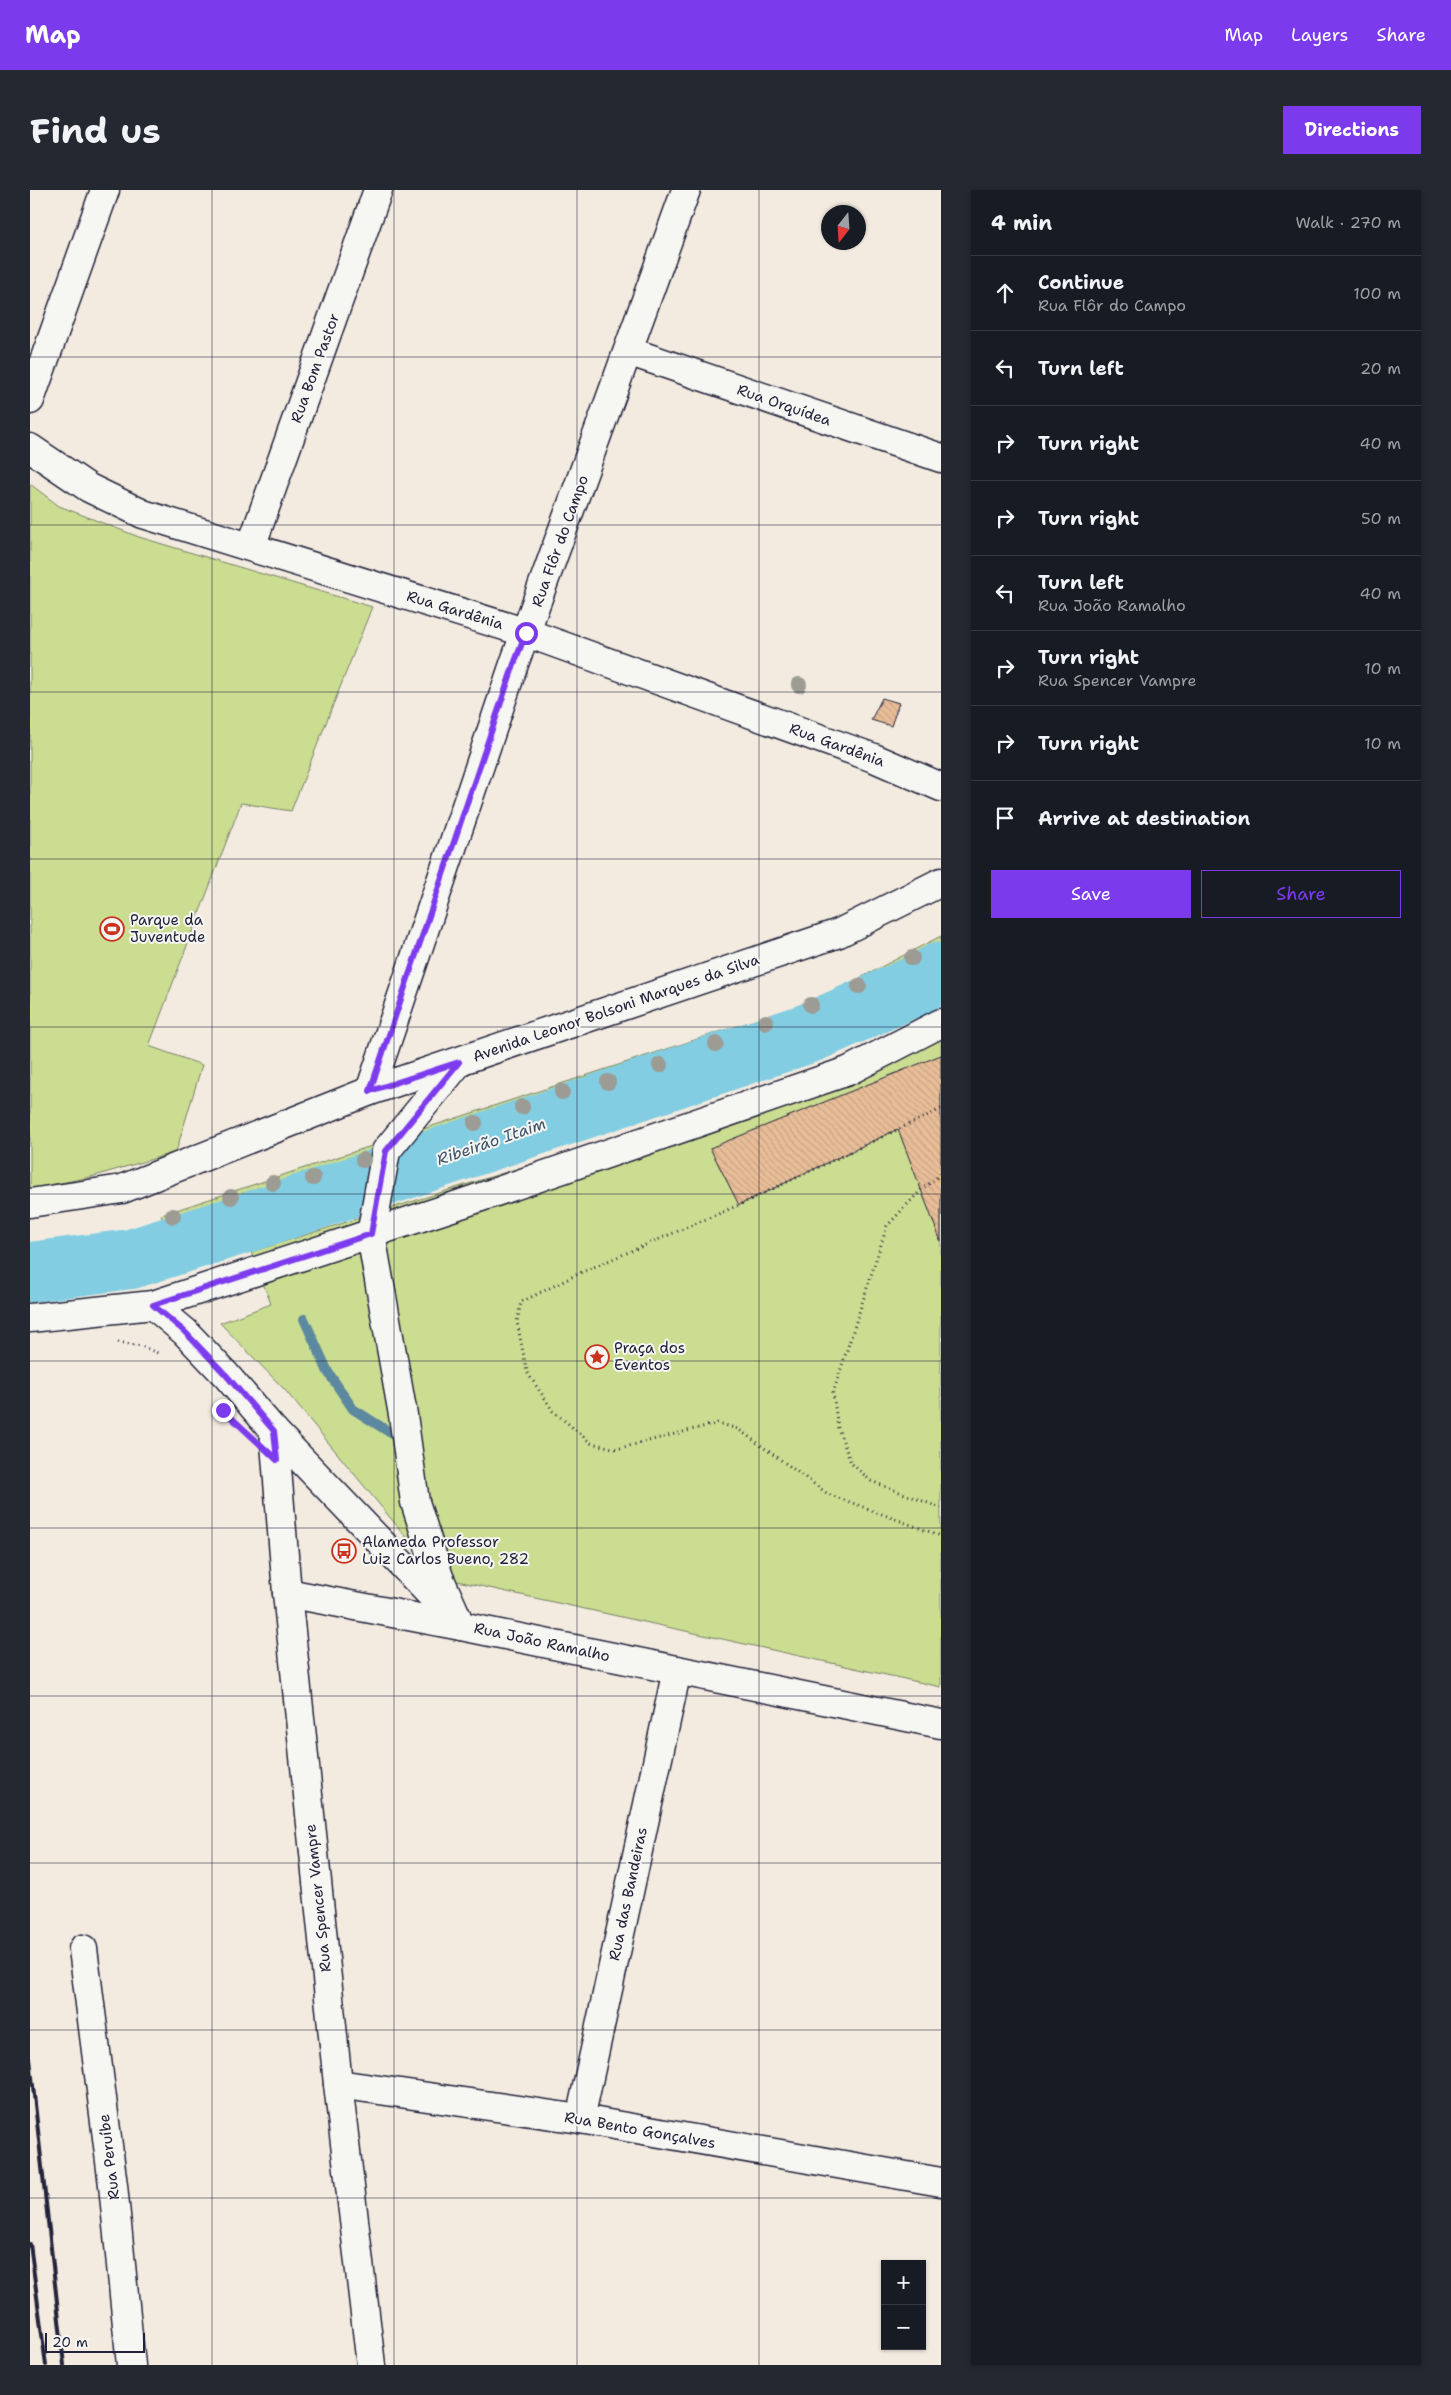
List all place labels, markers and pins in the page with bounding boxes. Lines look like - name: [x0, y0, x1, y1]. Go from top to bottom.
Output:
- place label: Parque da Juventude: [130, 910, 205, 947]
- sports icon: Parque da Juventude: [99, 916, 125, 942]
- place label: Praça dos Eventos: [614, 1338, 685, 1375]
- place icon: Praça dos Eventos: [584, 1344, 610, 1370]
- place label: Alameda Professor Luiz Carlos Bueno, 282: [362, 1532, 529, 1569]
- bus stop icon: Alameda Professor Luiz Carlos Bueno, 282: [331, 1538, 357, 1564]

